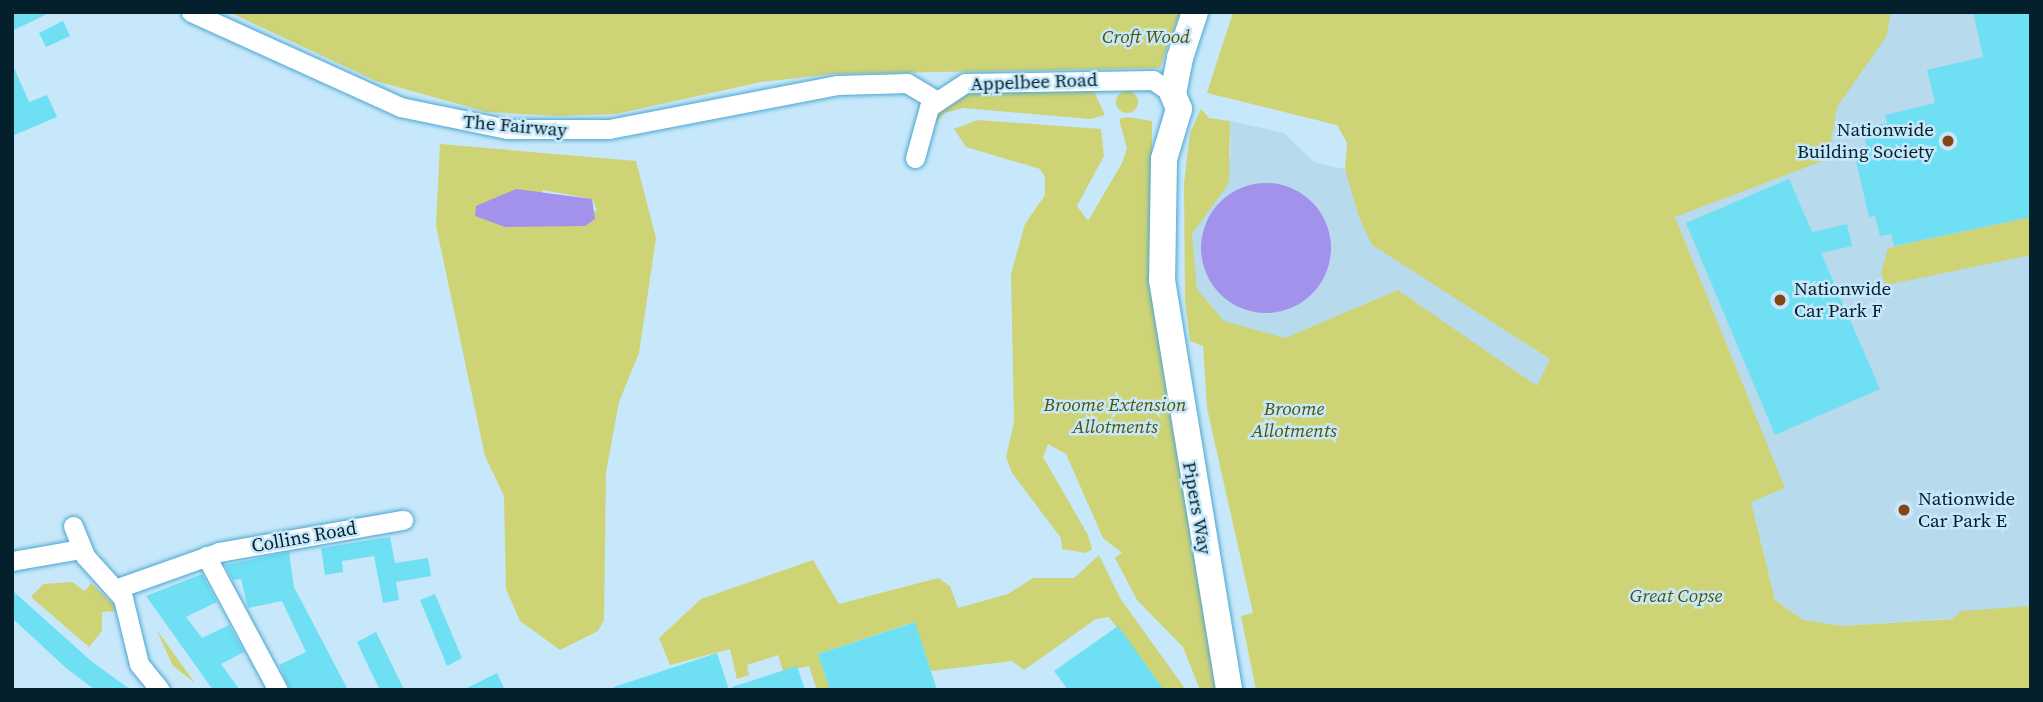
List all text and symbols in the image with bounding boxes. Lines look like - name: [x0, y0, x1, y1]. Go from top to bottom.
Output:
- park label: Croft Wood: [1102, 26, 1190, 48]
- street label: Appelbee Road: [970, 68, 1098, 96]
- street label: The Fairway: [462, 110, 568, 142]
- place label: Nationwide Building Society: [1797, 119, 1934, 163]
- marker: Nationwide Building Society: [1940, 133, 1956, 149]
- place label: Nationwide Car Park F: [1794, 278, 1891, 322]
- marker: Nationwide Car Park F: [1772, 292, 1788, 308]
- park label: Broome Extension Allotments: [1044, 394, 1186, 438]
- park label: Broome Allotments: [1251, 398, 1337, 442]
- street label: Pipers Way: [1178, 460, 1216, 556]
- place label: Nationwide Car Park E: [1918, 488, 2015, 532]
- marker: Nationwide Car Park E: [1896, 502, 1912, 518]
- street label: Collins Road: [250, 517, 358, 557]
- park label: Great Copse: [1630, 585, 1722, 607]

